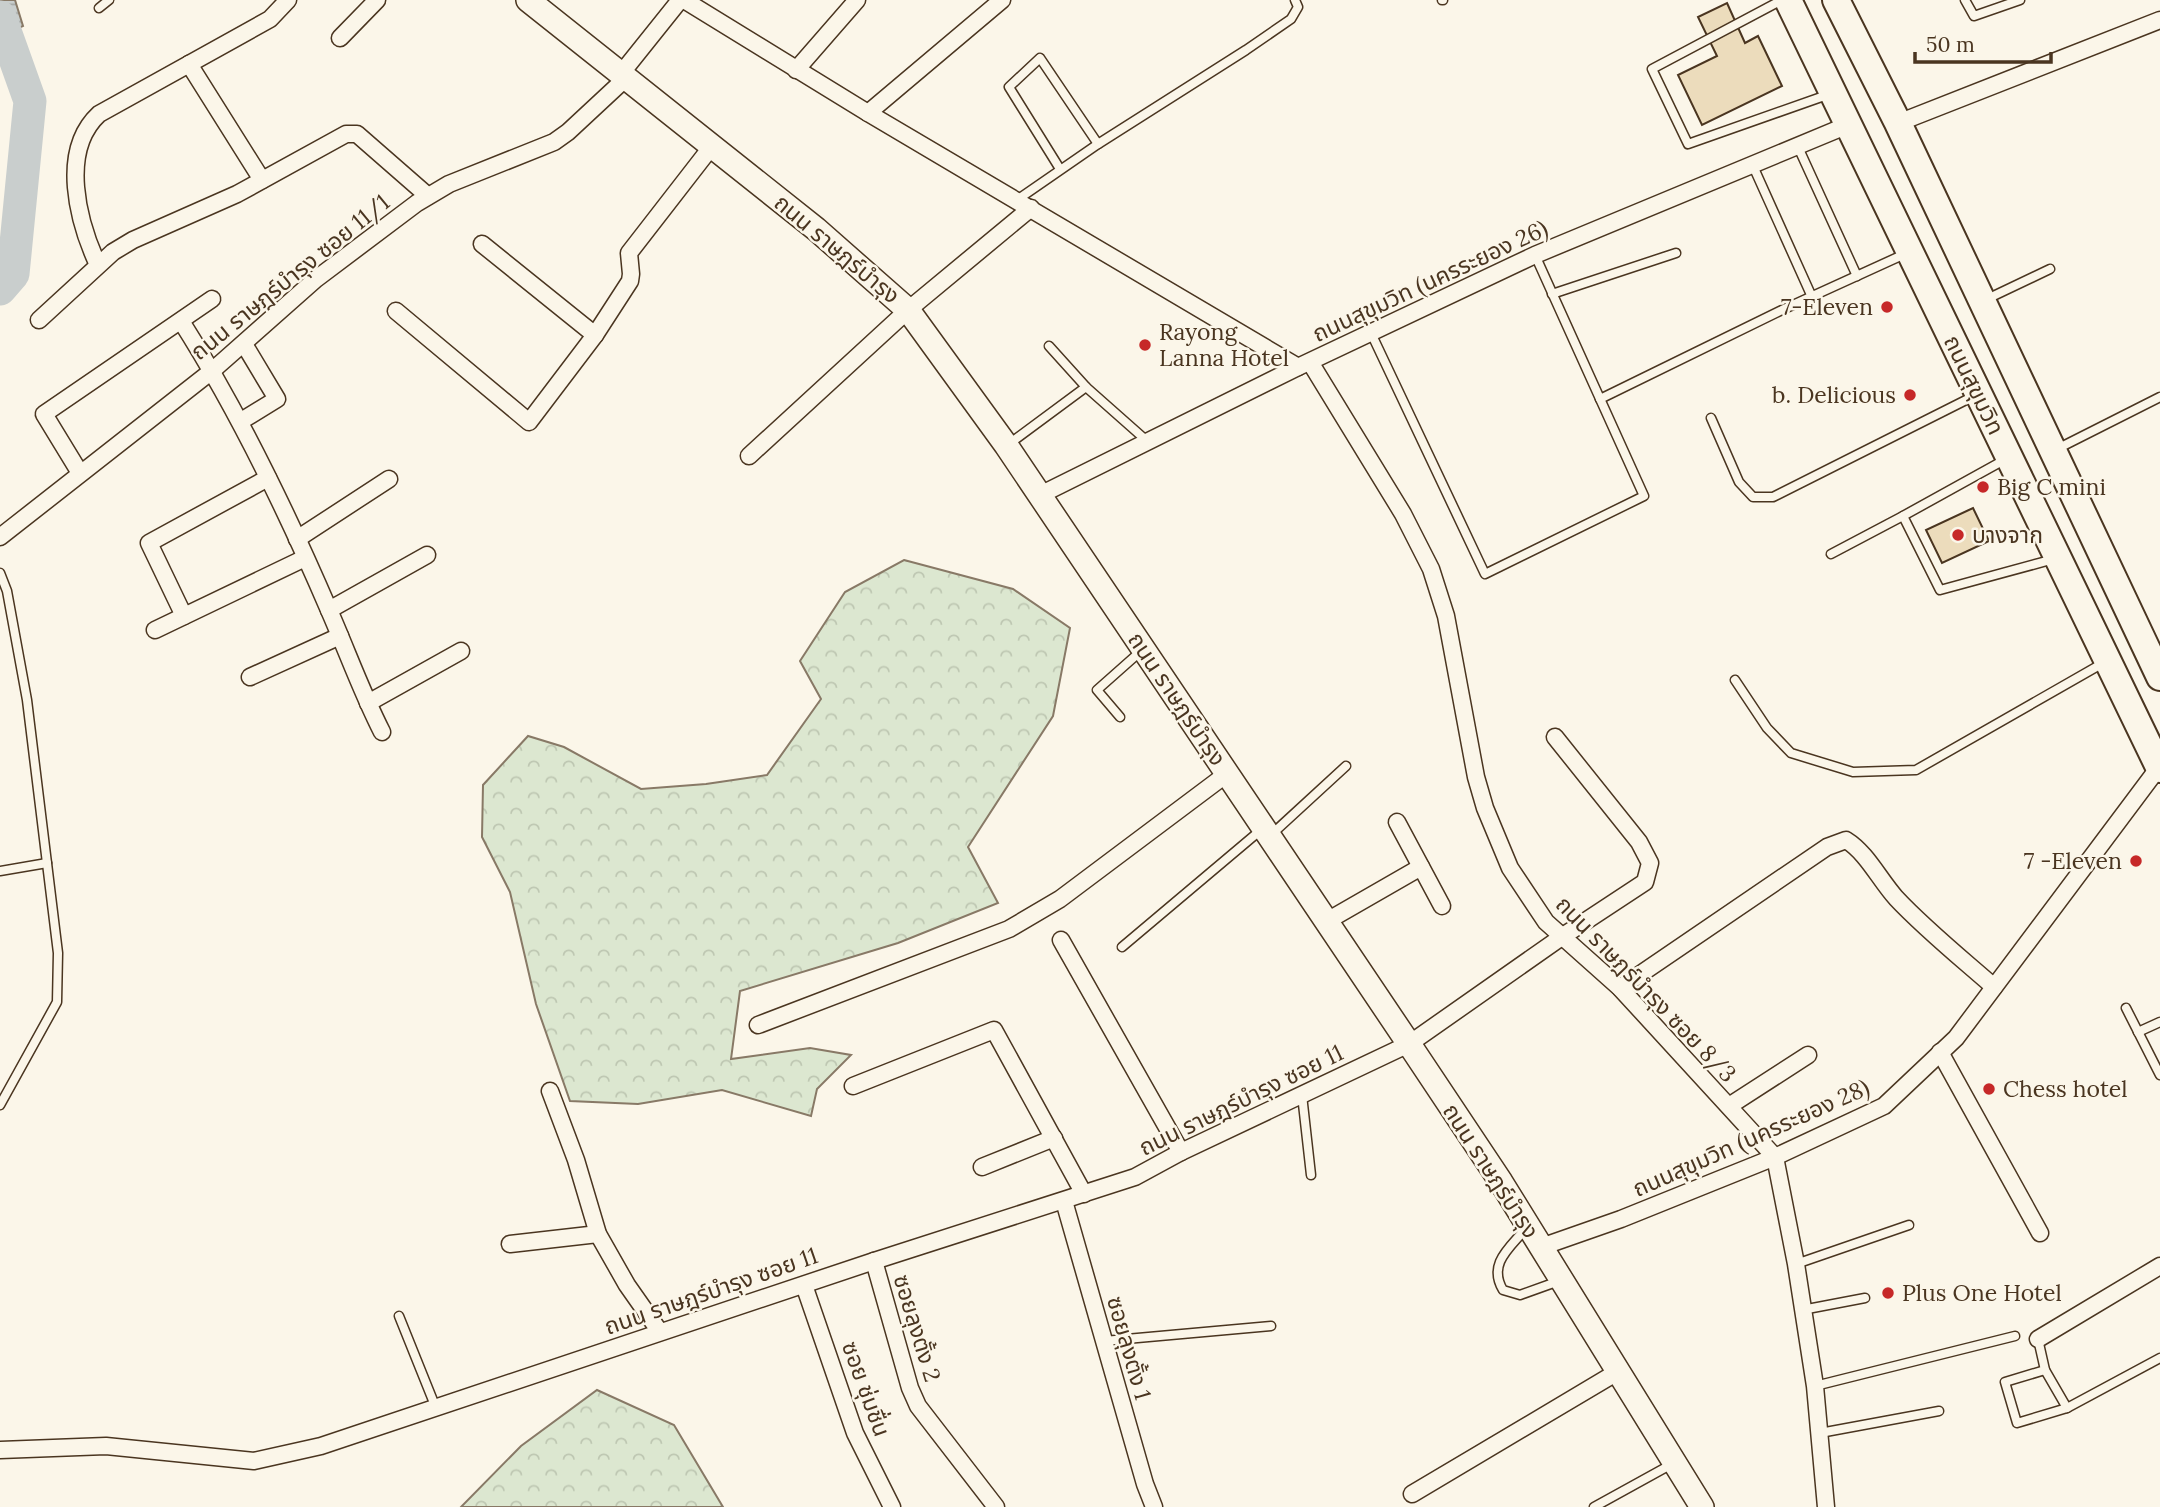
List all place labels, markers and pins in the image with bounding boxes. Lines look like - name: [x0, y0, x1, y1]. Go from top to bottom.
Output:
- place label: 7-Eleven: [1781, 292, 1873, 321]
- marker: 7-Eleven: [1879, 299, 1895, 315]
- place label: Rayong Lanna Hotel: [1159, 317, 1289, 372]
- marker: Rayong Lanna Hotel: [1137, 337, 1153, 353]
- place label: b. Delicious: [1772, 380, 1896, 409]
- marker: b. Delicious: [1902, 387, 1918, 403]
- place label: Big C mini: [1997, 472, 2106, 501]
- marker: Big C mini: [1975, 479, 1991, 495]
- place label: บางจาก: [1972, 520, 2043, 549]
- marker: บางจาก: [1950, 527, 1966, 543]
- place label: 7 -Eleven: [2024, 846, 2122, 875]
- marker: 7 -Eleven: [2128, 853, 2144, 869]
- place label: Chess hotel: [2003, 1074, 2128, 1103]
- marker: Chess hotel: [1981, 1081, 1997, 1097]
- place label: Plus One Hotel: [1902, 1278, 2062, 1307]
- marker: Plus One Hotel: [1880, 1285, 1896, 1301]

